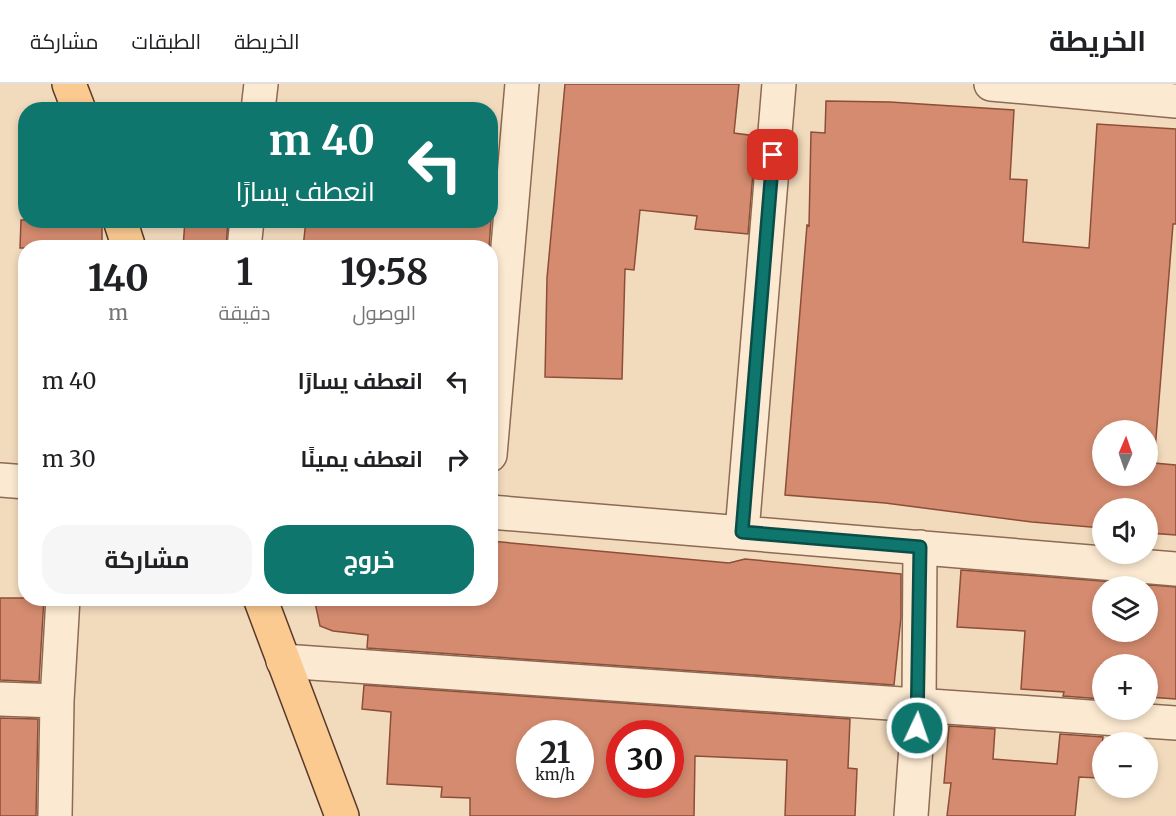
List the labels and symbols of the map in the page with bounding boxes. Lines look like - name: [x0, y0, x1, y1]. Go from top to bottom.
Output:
- pin: [747, 129, 798, 180]
- north arrow: [1092, 420, 1158, 486]
- position arrow: [885, 696, 949, 760]
- speed limit sign: 30: [606, 720, 684, 798]

